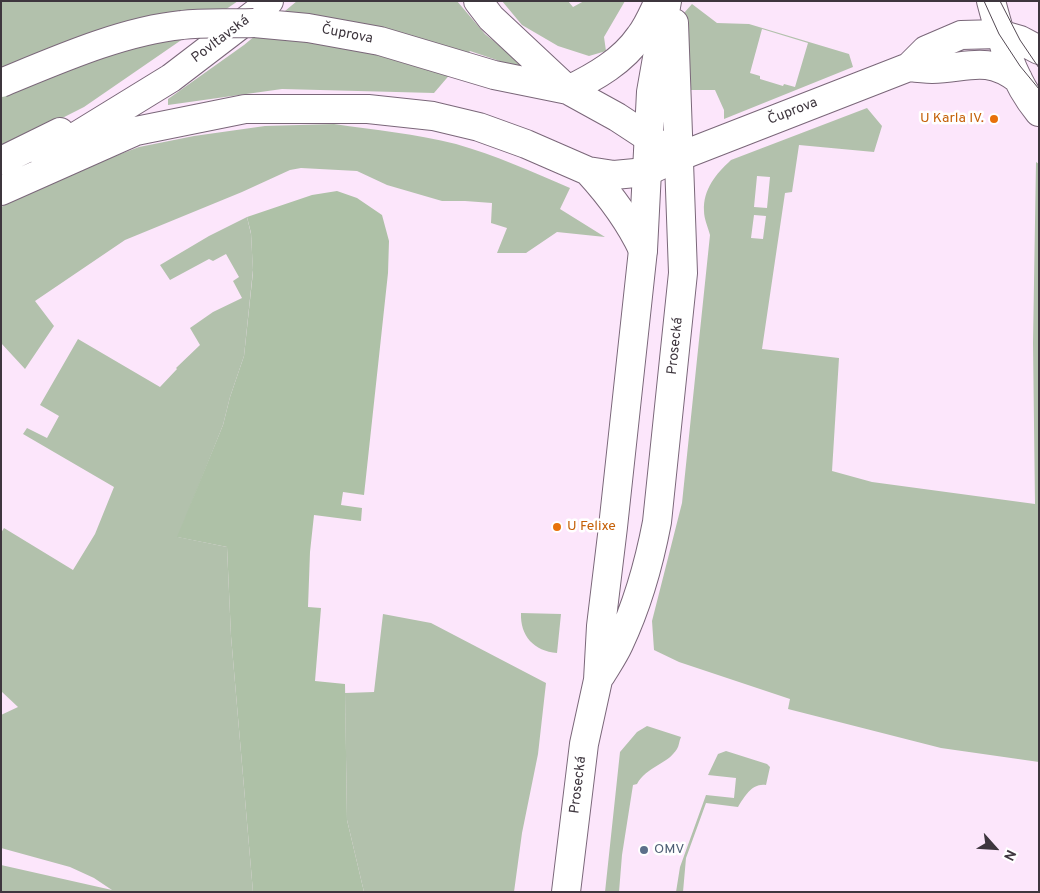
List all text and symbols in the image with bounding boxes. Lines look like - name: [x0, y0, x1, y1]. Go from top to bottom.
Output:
- street label: Povltavská: [189, 13, 253, 67]
- street label: Čuprova: [320, 22, 374, 48]
- street label: Čuprova: [766, 95, 820, 129]
- place label: U Karla IV.: [920, 111, 984, 127]
- marker: U Karla IV.: [988, 113, 1000, 125]
- street label: Prosecká: [665, 316, 687, 376]
- place label: U Felixe: [567, 519, 616, 535]
- marker: U Felixe: [551, 521, 563, 533]
- street label: Prosecká: [567, 755, 591, 815]
- north arrow: [970, 823, 1020, 873]
- place label: OMV: [654, 842, 684, 858]
- marker: OMV: [638, 844, 650, 856]
- text: N: [999, 847, 1019, 863]

